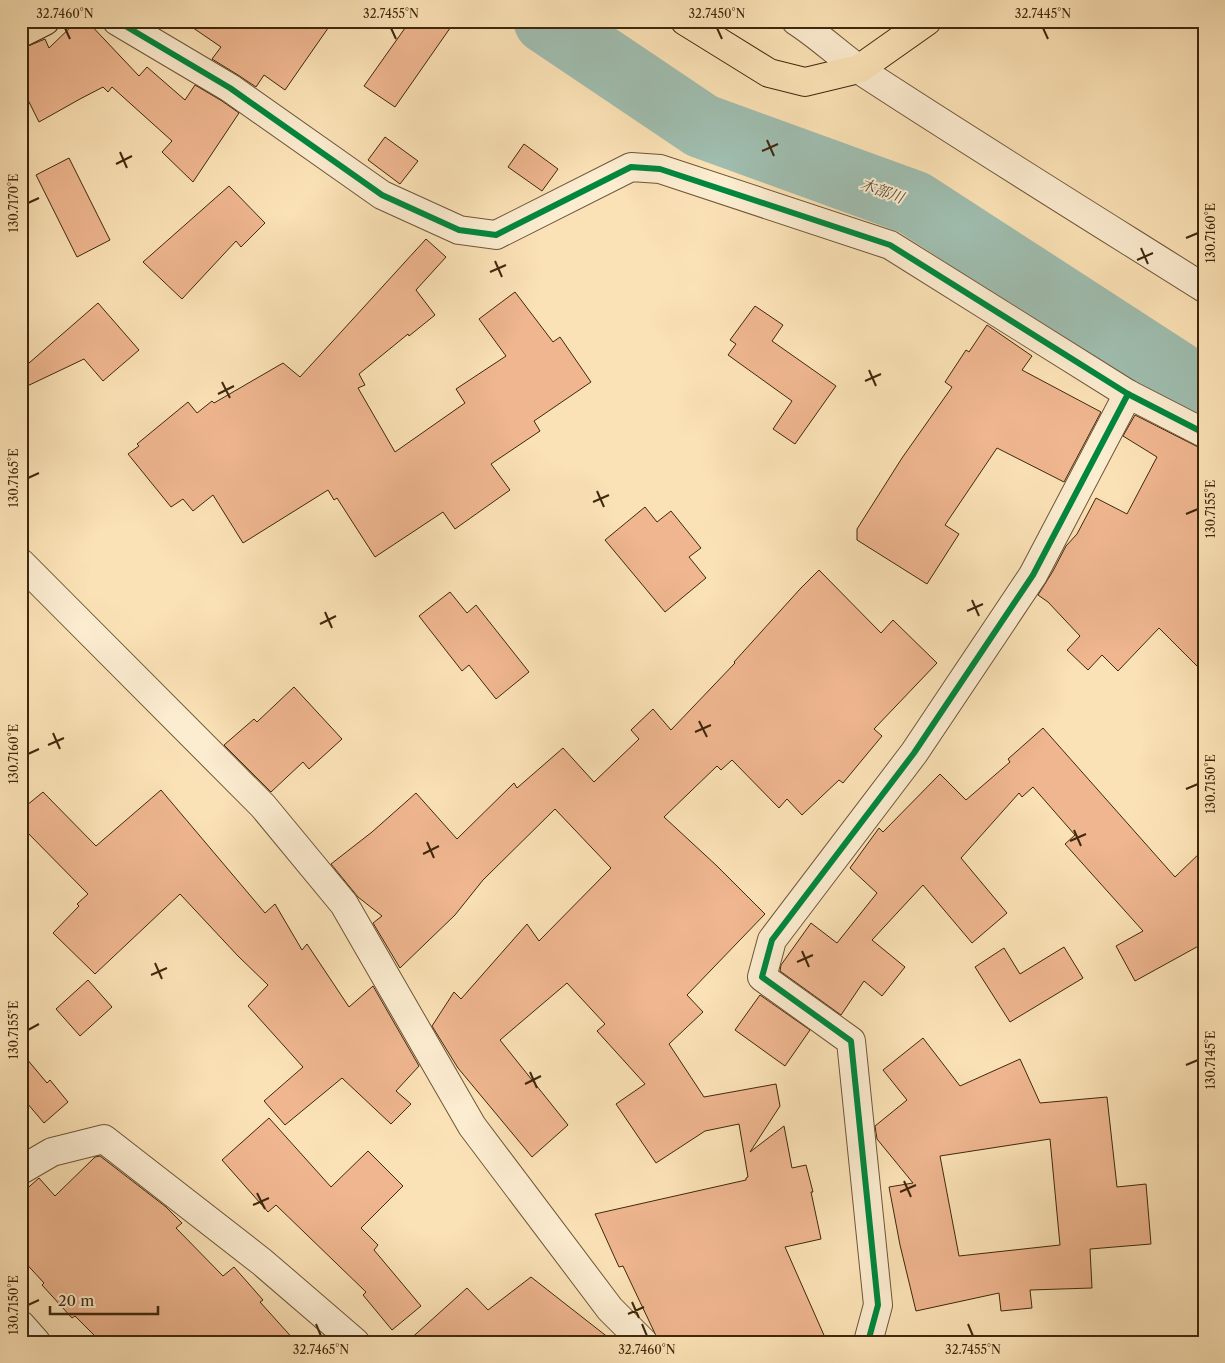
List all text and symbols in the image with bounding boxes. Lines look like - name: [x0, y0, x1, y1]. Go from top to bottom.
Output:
- text: 32.7460°N: [36, 6, 94, 21]
- text: 32.7455°N: [363, 6, 419, 21]
- text: 32.7450°N: [688, 6, 746, 21]
- text: 32.7445°N: [1015, 6, 1071, 21]
- text: 130.7170°E: [6, 174, 21, 232]
- water label: 木部川: [858, 174, 908, 208]
- text: 130.7160°E: [1203, 203, 1218, 263]
- text: 130.7165°E: [6, 449, 21, 507]
- text: 130.7155°E: [1203, 480, 1218, 538]
- text: 130.7160°E: [6, 724, 21, 784]
- text: 130.7150°E: [1203, 754, 1218, 814]
- text: 130.7155°E: [6, 1001, 21, 1059]
- text: 130.7145°E: [1203, 1031, 1218, 1089]
- text: 130.7150°E: [6, 1275, 21, 1335]
- scale bar: [50, 1283, 158, 1315]
- text: 20 m: [58, 1291, 94, 1310]
- text: 32.7465°N: [293, 1342, 349, 1357]
- text: 32.7460°N: [618, 1342, 676, 1357]
- text: 32.7455°N: [945, 1342, 1001, 1357]

